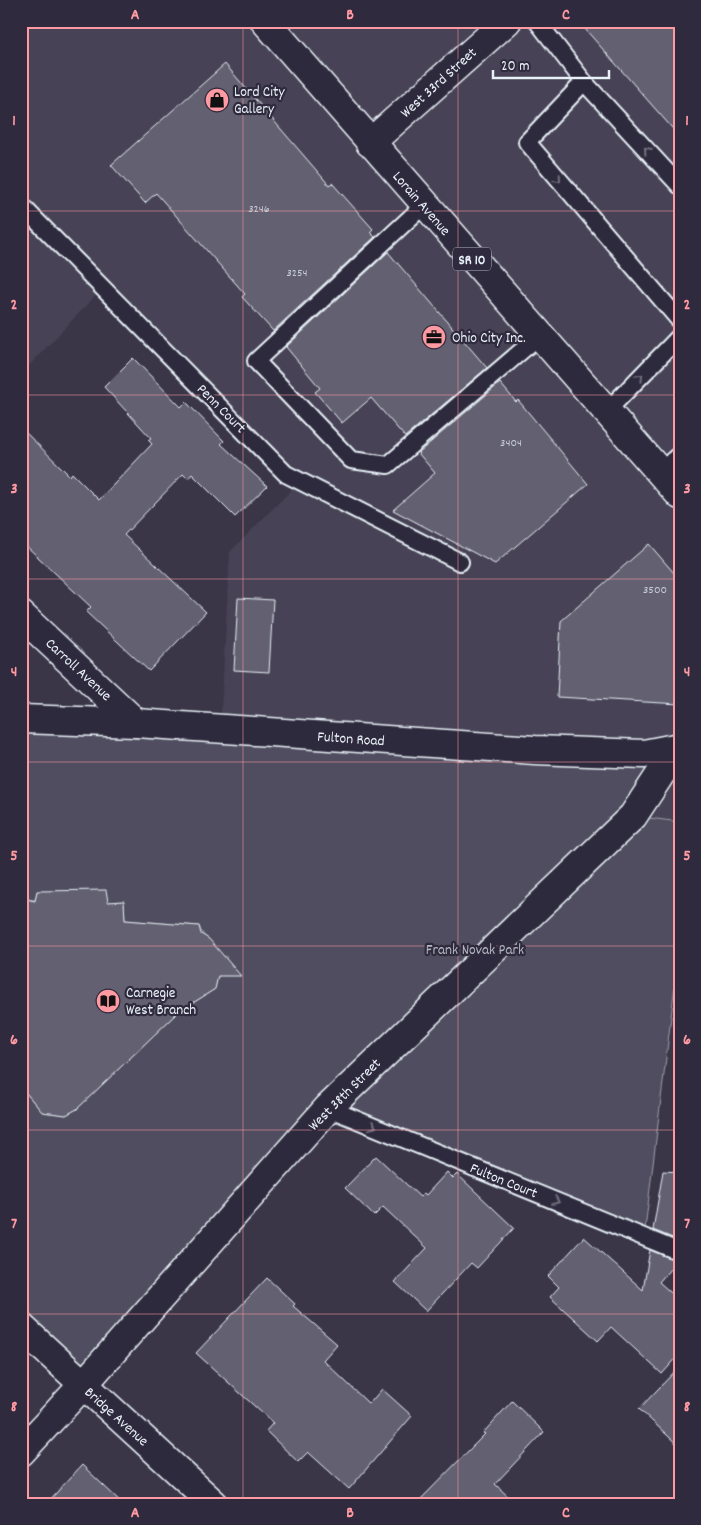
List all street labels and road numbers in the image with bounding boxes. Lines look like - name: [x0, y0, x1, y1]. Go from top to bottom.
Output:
- street label: West 33rd Street: [396, 43, 483, 124]
- street label: Lorain Avenue: [386, 167, 455, 242]
- road number: SR 10: [453, 248, 491, 270]
- street label: Penn Court: [191, 380, 251, 440]
- street label: Carroll Avenue: [39, 634, 116, 707]
- street label: Fulton Road: [316, 727, 385, 753]
- street label: West 38th Street: [304, 1054, 387, 1137]
- street label: Fulton Court: [466, 1158, 541, 1206]
- street label: Bridge Avenue: [79, 1383, 153, 1453]

